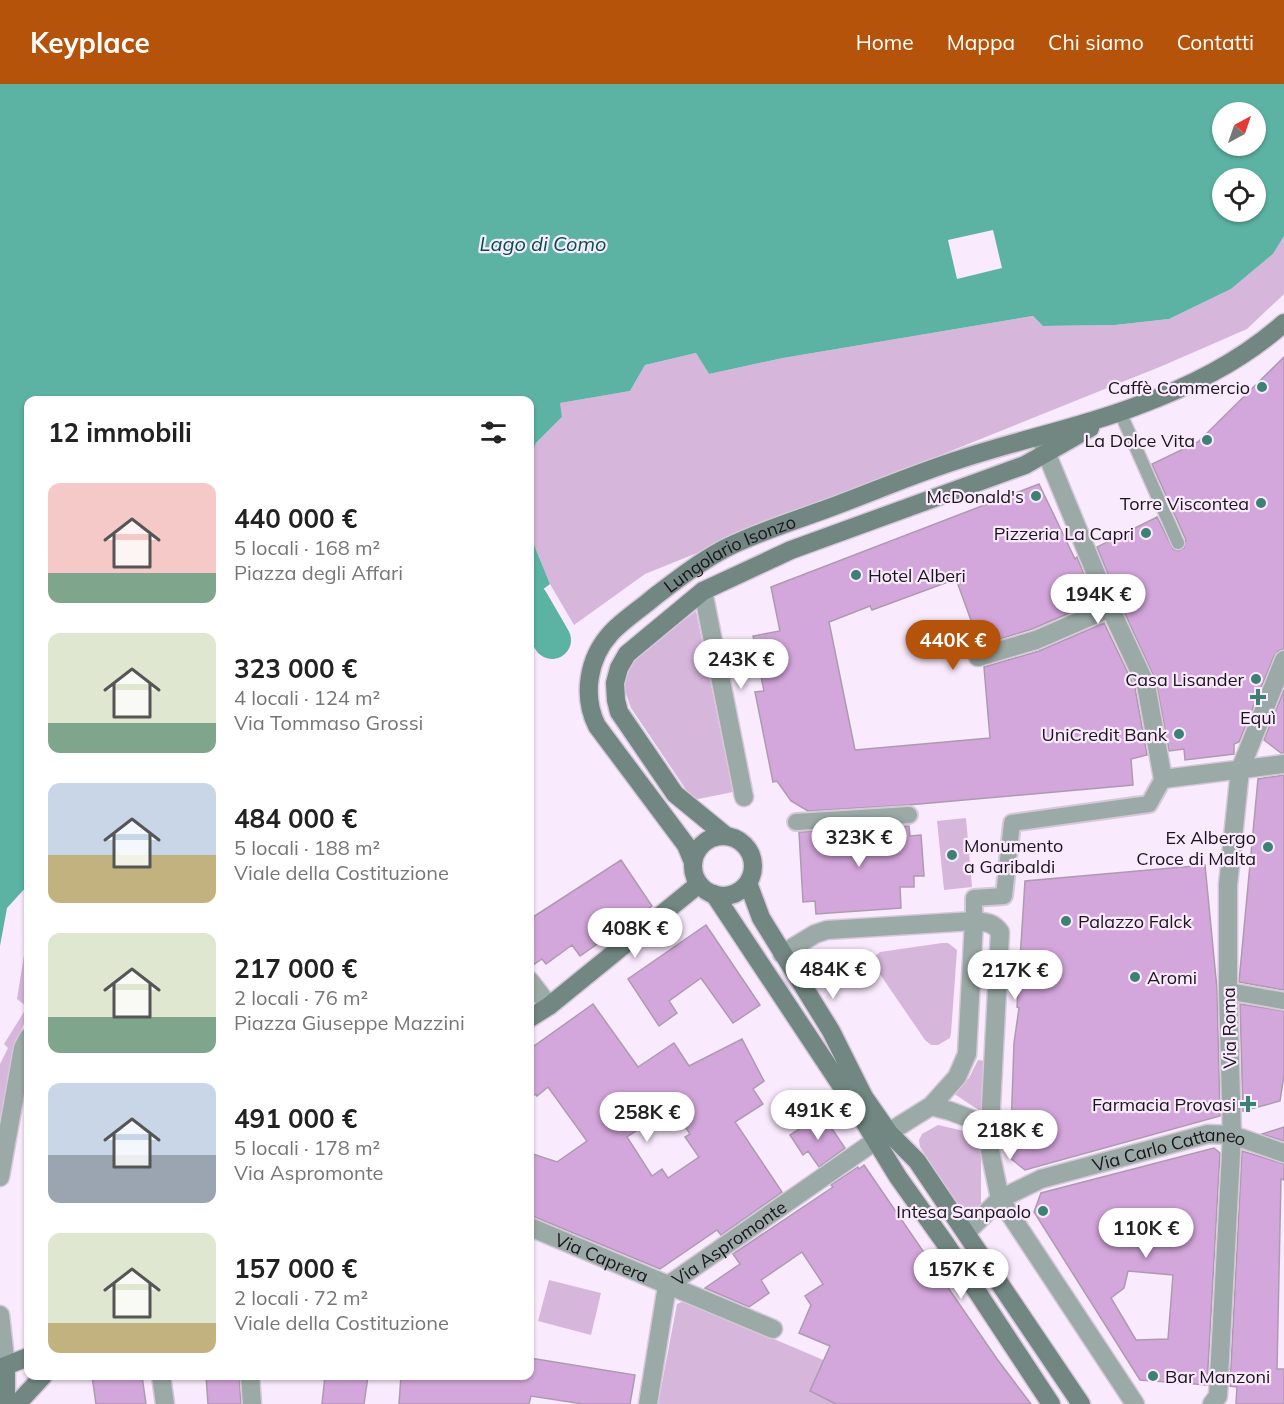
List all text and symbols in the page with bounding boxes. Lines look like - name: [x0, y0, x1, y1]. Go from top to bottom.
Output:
- text: Keyplace: [30, 25, 150, 60]
- text: Home: [856, 29, 914, 55]
- text: Mappa: [947, 29, 1015, 55]
- text: Chi siamo: [1048, 29, 1144, 55]
- text: Contatti: [1177, 29, 1254, 55]
- north arrow: [1212, 102, 1266, 156]
- map controls: [1212, 102, 1266, 222]
- button: locate: [1212, 168, 1266, 222]
- water label: Lago di Como: [480, 231, 606, 256]
- place label: Caffè Commercio: [1108, 376, 1250, 399]
- marker: Caffè Commercio: [1255, 380, 1269, 394]
- text: 12 immobili: [48, 416, 192, 449]
- icon: filters: [477, 416, 510, 449]
- place label: La Dolce Vita: [1085, 429, 1195, 452]
- marker: La Dolce Vita: [1200, 433, 1214, 447]
- place label: McDonald's: [927, 485, 1024, 508]
- marker: McDonald's: [1029, 489, 1043, 503]
- place label: Torre Viscontea: [1120, 492, 1249, 515]
- marker: Torre Viscontea: [1254, 496, 1268, 510]
- text: 440 000 €: [234, 502, 357, 535]
- icon: home: [96, 507, 168, 579]
- street label: Lungolario Isonzo: [659, 509, 799, 597]
- place label: Pizzeria La Capri: [994, 522, 1134, 545]
- marker: Pizzeria La Capri: [1139, 526, 1153, 540]
- text: 5 locali · 168 m²: [234, 535, 380, 560]
- text: Piazza degli Affari: [234, 560, 403, 585]
- place label: Hotel Alberi: [868, 564, 966, 587]
- marker: Hotel Alberi: [849, 568, 863, 582]
- pin: 194K €: [1049, 574, 1147, 625]
- text: 194K €: [1065, 581, 1131, 606]
- pin: 440K €: [904, 620, 1002, 671]
- text: 440K €: [920, 627, 986, 652]
- pin: 243K €: [692, 639, 790, 690]
- text: 243K €: [708, 646, 774, 671]
- text: 323 000 €: [234, 652, 357, 685]
- icon: home: [96, 657, 168, 729]
- place label: Casa Lisander: [1125, 668, 1244, 691]
- marker: Casa Lisander: [1249, 672, 1263, 686]
- text: 4 locali · 124 m²: [234, 685, 380, 710]
- marker: Equì: [1251, 690, 1265, 704]
- place label: Equì: [1240, 706, 1276, 729]
- text: Via Tommaso Grossi: [234, 710, 423, 735]
- place label: UniCredit Bank: [1042, 723, 1168, 746]
- marker: UniCredit Bank: [1172, 727, 1186, 741]
- text: 484 000 €: [234, 802, 357, 835]
- icon: home: [96, 807, 168, 879]
- pin: 323K €: [810, 817, 908, 868]
- text: 323K €: [826, 824, 892, 849]
- place label: Ex Albergo Croce di Malta: [1136, 826, 1256, 870]
- place label: Monumento a Garibaldi: [964, 834, 1063, 878]
- text: 5 locali · 188 m²: [234, 835, 380, 860]
- marker: Ex Albergo Croce di Malta: [1261, 840, 1275, 854]
- marker: Monumento a Garibaldi: [945, 848, 959, 862]
- text: Viale della Costituzione: [234, 860, 449, 885]
- pin: 408K €: [586, 908, 684, 959]
- place label: Palazzo Falck: [1078, 910, 1192, 933]
- marker: Palazzo Falck: [1059, 914, 1073, 928]
- text: 408K €: [602, 915, 668, 940]
- pin: 484K €: [784, 949, 882, 1000]
- pin: 217K €: [966, 950, 1064, 1001]
- text: 217 000 €: [234, 952, 357, 985]
- text: 484K €: [800, 956, 866, 981]
- icon: home: [96, 957, 168, 1029]
- text: 217K €: [982, 957, 1048, 982]
- place label: Aromi: [1147, 966, 1197, 989]
- marker: Aromi: [1128, 970, 1142, 984]
- text: 2 locali · 76 m²: [234, 985, 368, 1010]
- street label: Via Roma: [1217, 987, 1241, 1069]
- text: Piazza Giuseppe Mazzini: [234, 1010, 465, 1035]
- pin: 491K €: [769, 1090, 867, 1141]
- pin: 258K €: [598, 1092, 696, 1143]
- place label: Farmacia Provasi: [1092, 1093, 1236, 1116]
- text: 491K €: [785, 1097, 851, 1122]
- marker: Farmacia Provasi: [1241, 1097, 1255, 1111]
- text: 258K €: [614, 1099, 680, 1124]
- text: 491 000 €: [234, 1102, 357, 1135]
- icon: home: [96, 1107, 168, 1179]
- pin: 218K €: [961, 1110, 1059, 1161]
- text: 218K €: [977, 1117, 1043, 1142]
- street label: Via Carlo Cattaneo: [1090, 1122, 1249, 1176]
- text: 5 locali · 178 m²: [234, 1135, 380, 1160]
- text: Via Aspromonte: [234, 1160, 383, 1185]
- street label: Via Aspromonte: [667, 1195, 791, 1291]
- place label: Intesa Sanpaolo: [896, 1200, 1031, 1223]
- marker: Intesa Sanpaolo: [1036, 1204, 1050, 1218]
- pin: 110K €: [1097, 1208, 1195, 1259]
- text: 110K €: [1113, 1215, 1179, 1240]
- street label: Via Caprera: [552, 1227, 652, 1287]
- pin: 157K €: [912, 1249, 1010, 1300]
- text: 157 000 €: [234, 1252, 357, 1285]
- text: 157K €: [928, 1256, 994, 1281]
- icon: home: [96, 1257, 168, 1329]
- text: 2 locali · 72 m²: [234, 1285, 368, 1310]
- text: Viale della Costituzione: [234, 1310, 449, 1335]
- place label: Bar Manzoni: [1165, 1365, 1270, 1388]
- marker: Bar Manzoni: [1146, 1369, 1160, 1383]

